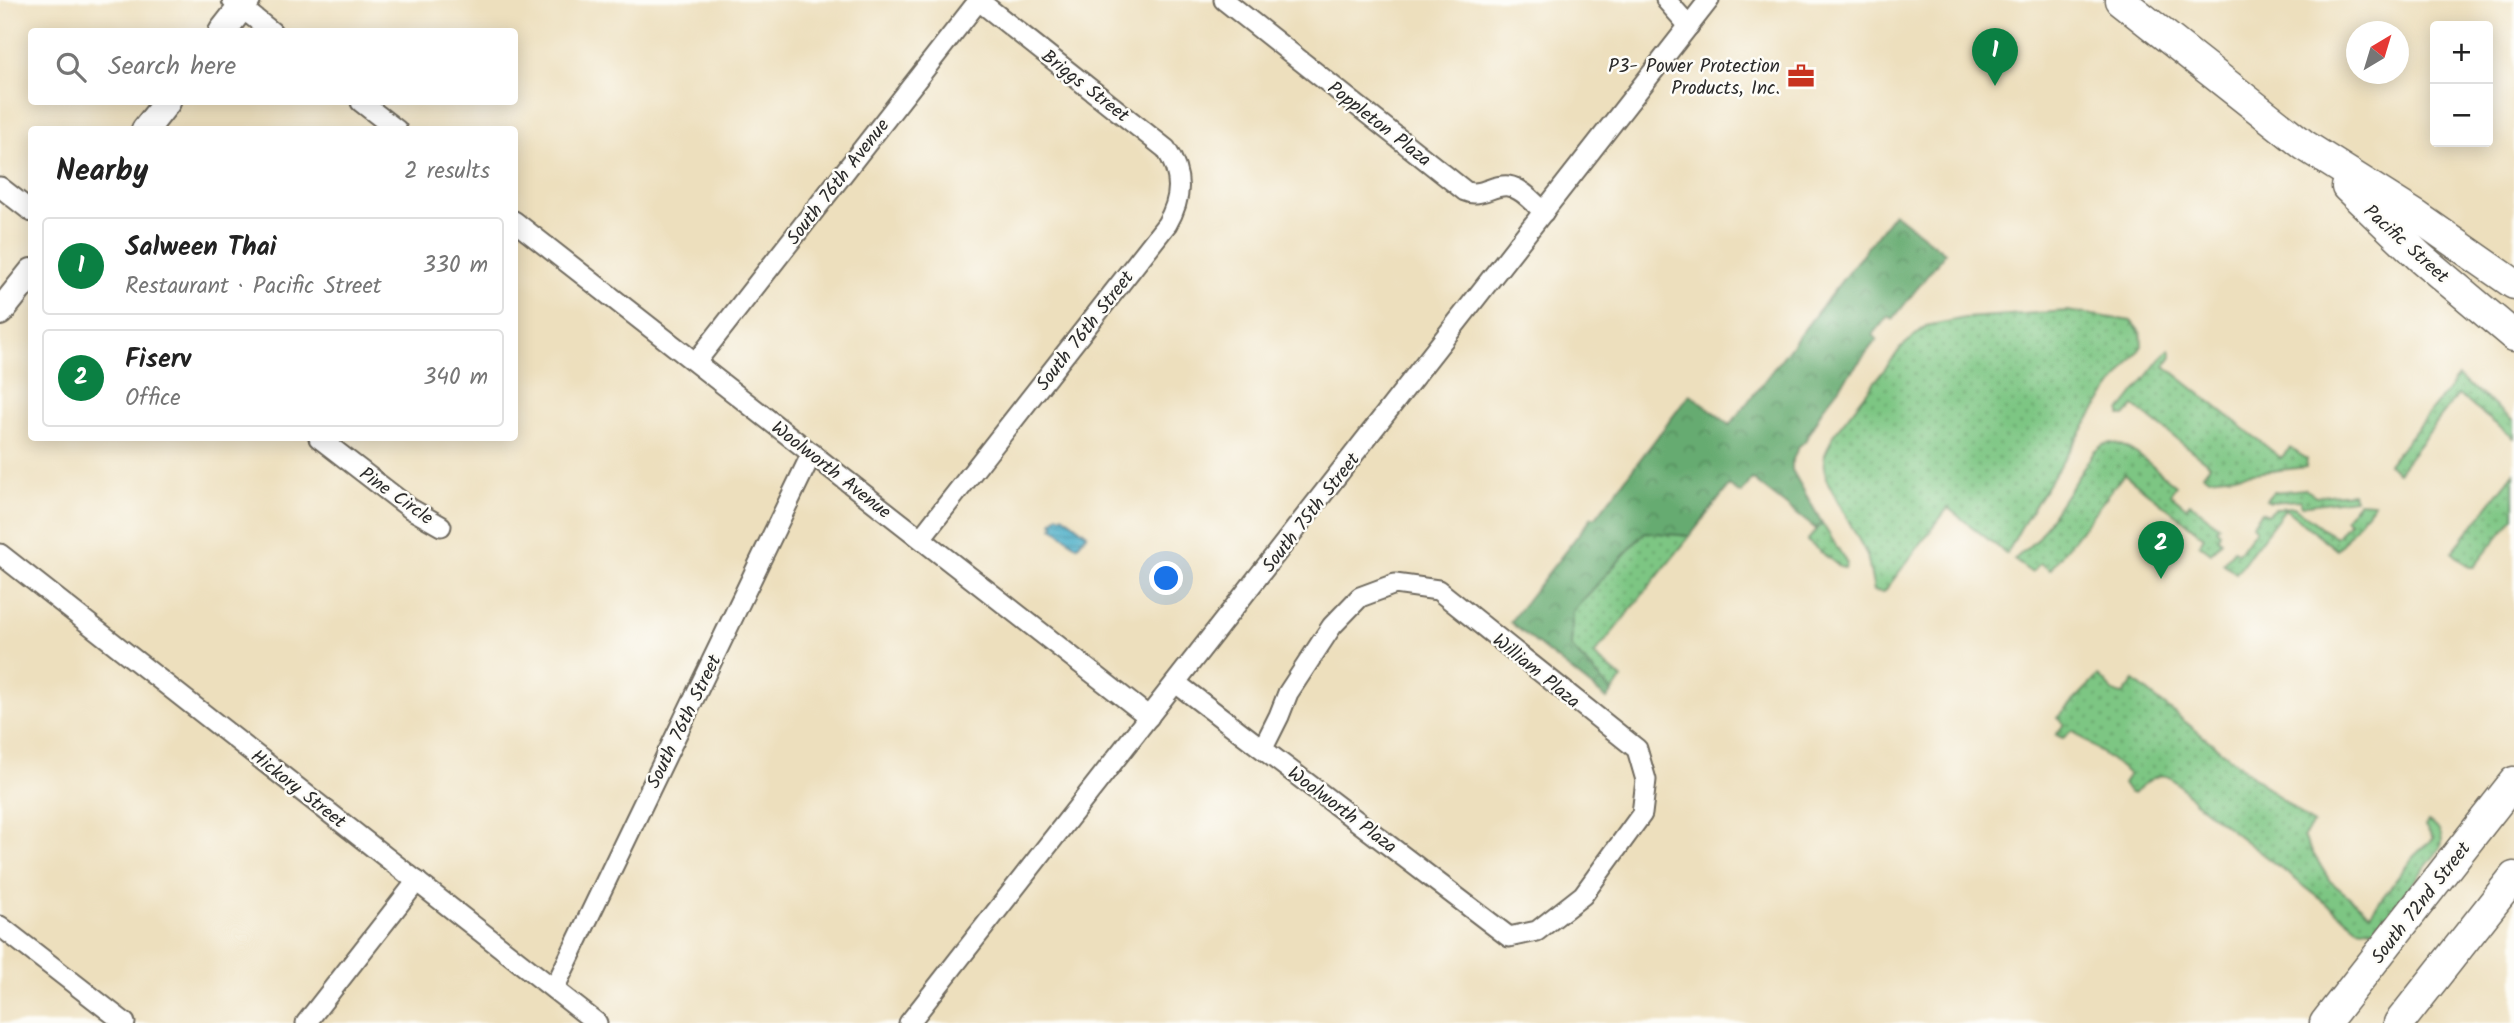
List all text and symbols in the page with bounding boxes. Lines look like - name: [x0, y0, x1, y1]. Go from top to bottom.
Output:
- north arrow: [2346, 21, 2409, 84]
- map controls: [2430, 21, 2493, 147]
- button: +: [2430, 21, 2493, 84]
- search box: [28, 28, 518, 105]
- pin: 1: [1972, 28, 2018, 86]
- street label: Briggs Street: [1034, 42, 1136, 131]
- text: Search here: [108, 46, 236, 88]
- icon: search: [52, 48, 90, 86]
- place label: P3- Power Protection Products, Inc.: [1608, 52, 1780, 104]
- office icon: P3- Power Protection Products, Inc.: [1786, 61, 1816, 91]
- street label: Poppleton Plaza: [1320, 74, 1437, 175]
- button: −: [2430, 84, 2493, 147]
- street label: South 76th Avenue: [780, 112, 898, 252]
- text: Nearby: [56, 148, 148, 196]
- text: 2 results: [404, 154, 490, 190]
- street label: Pacific Street: [2356, 198, 2456, 292]
- text: Salween Thai: [125, 227, 277, 269]
- text: 1: [78, 248, 84, 284]
- text: 330 m: [423, 248, 488, 284]
- street label: South 76th Street: [1029, 264, 1143, 398]
- text: Restaurant · Pacific Street: [125, 269, 382, 305]
- text: Fiserv: [125, 339, 191, 381]
- text: 2: [74, 360, 88, 396]
- text: 340 m: [423, 360, 488, 396]
- text: Office: [125, 381, 180, 417]
- street label: Woolworth Avenue: [764, 414, 898, 527]
- street label: South 75th Street: [1255, 446, 1369, 580]
- street label: Pine Circle: [352, 460, 440, 534]
- pin: 2: [2138, 521, 2184, 579]
- your location: [1149, 561, 1183, 595]
- street label: William Plaza: [1485, 627, 1586, 717]
- street label: South 76th Street: [639, 649, 730, 794]
- street label: Hickory Street: [244, 743, 353, 837]
- street label: Woolworth Plaza: [1281, 759, 1403, 862]
- street label: South 72nd Street: [2364, 835, 2479, 971]

